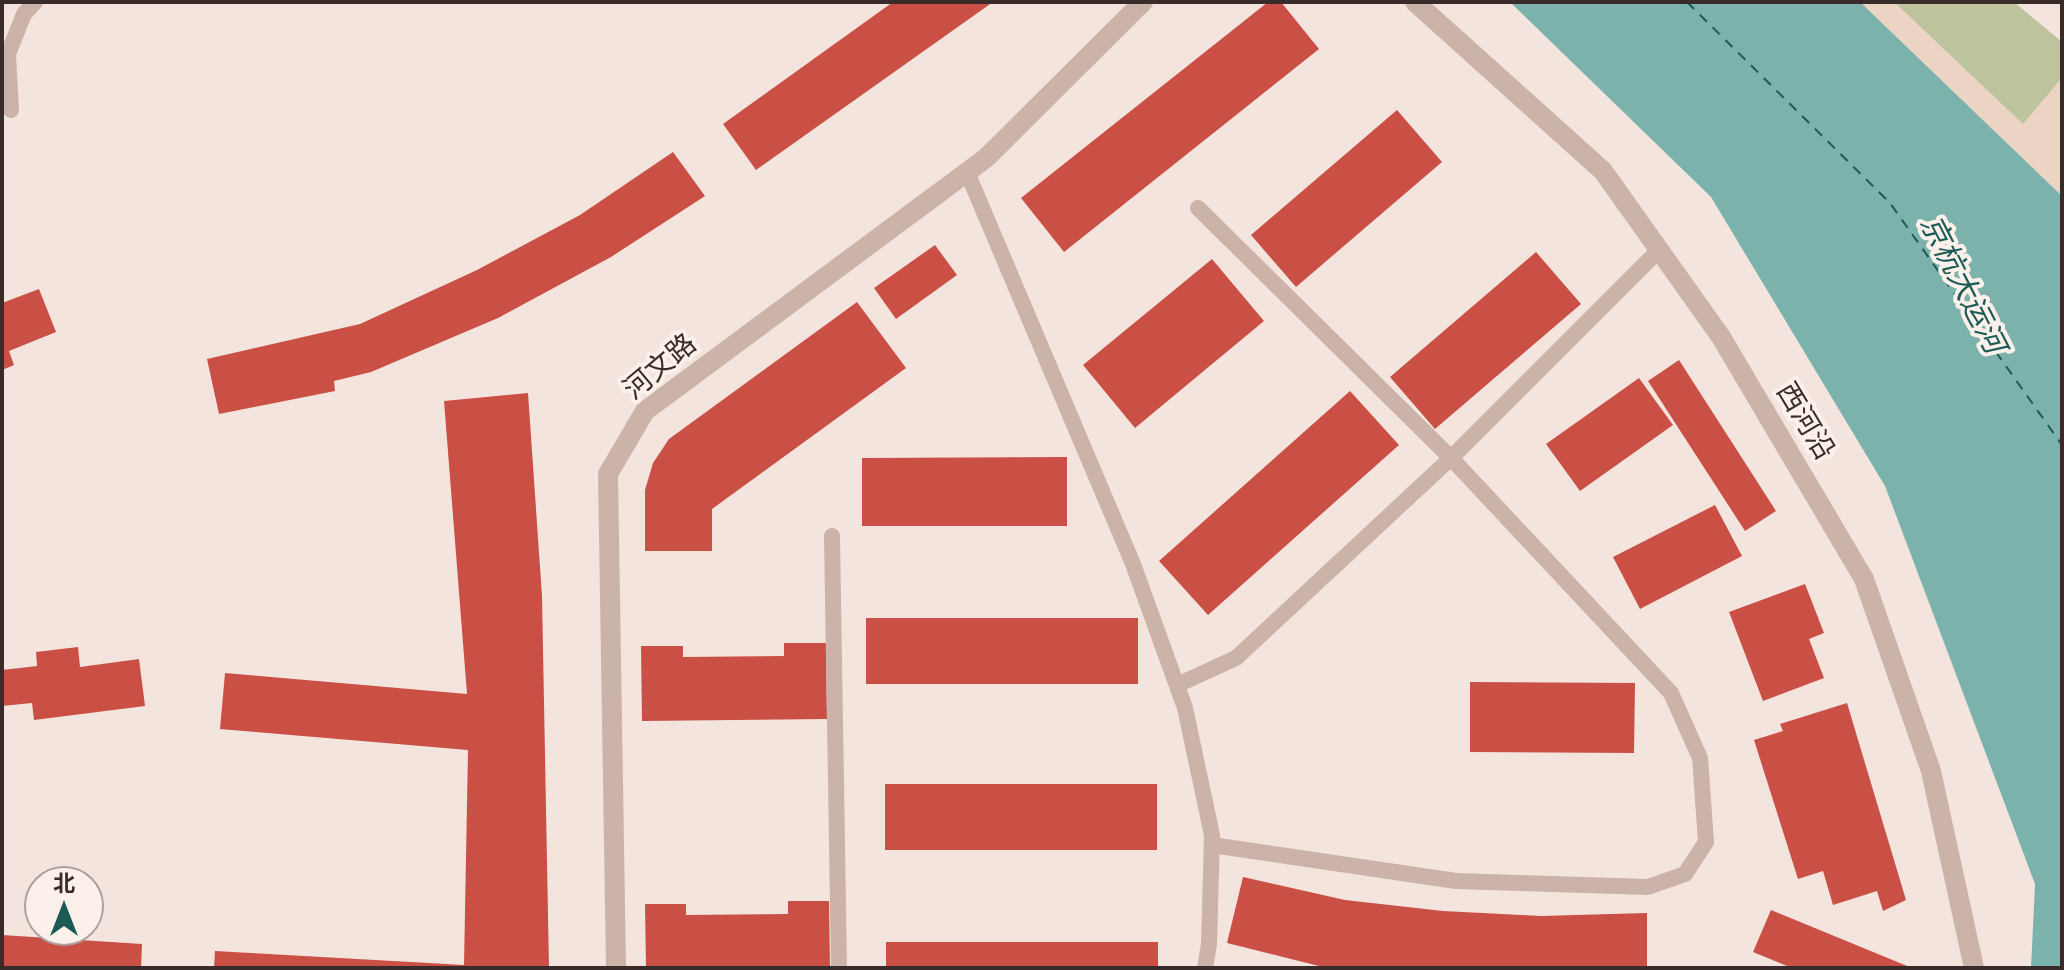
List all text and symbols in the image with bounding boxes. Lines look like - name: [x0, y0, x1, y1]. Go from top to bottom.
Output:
- water label: 京杭大运河: [1911, 210, 2011, 360]
- street label: 河文路: [618, 328, 704, 408]
- street label: 西河沿: [1768, 377, 1840, 467]
- north arrow: [24, 866, 104, 946]
- text: 北: [53, 869, 75, 898]

